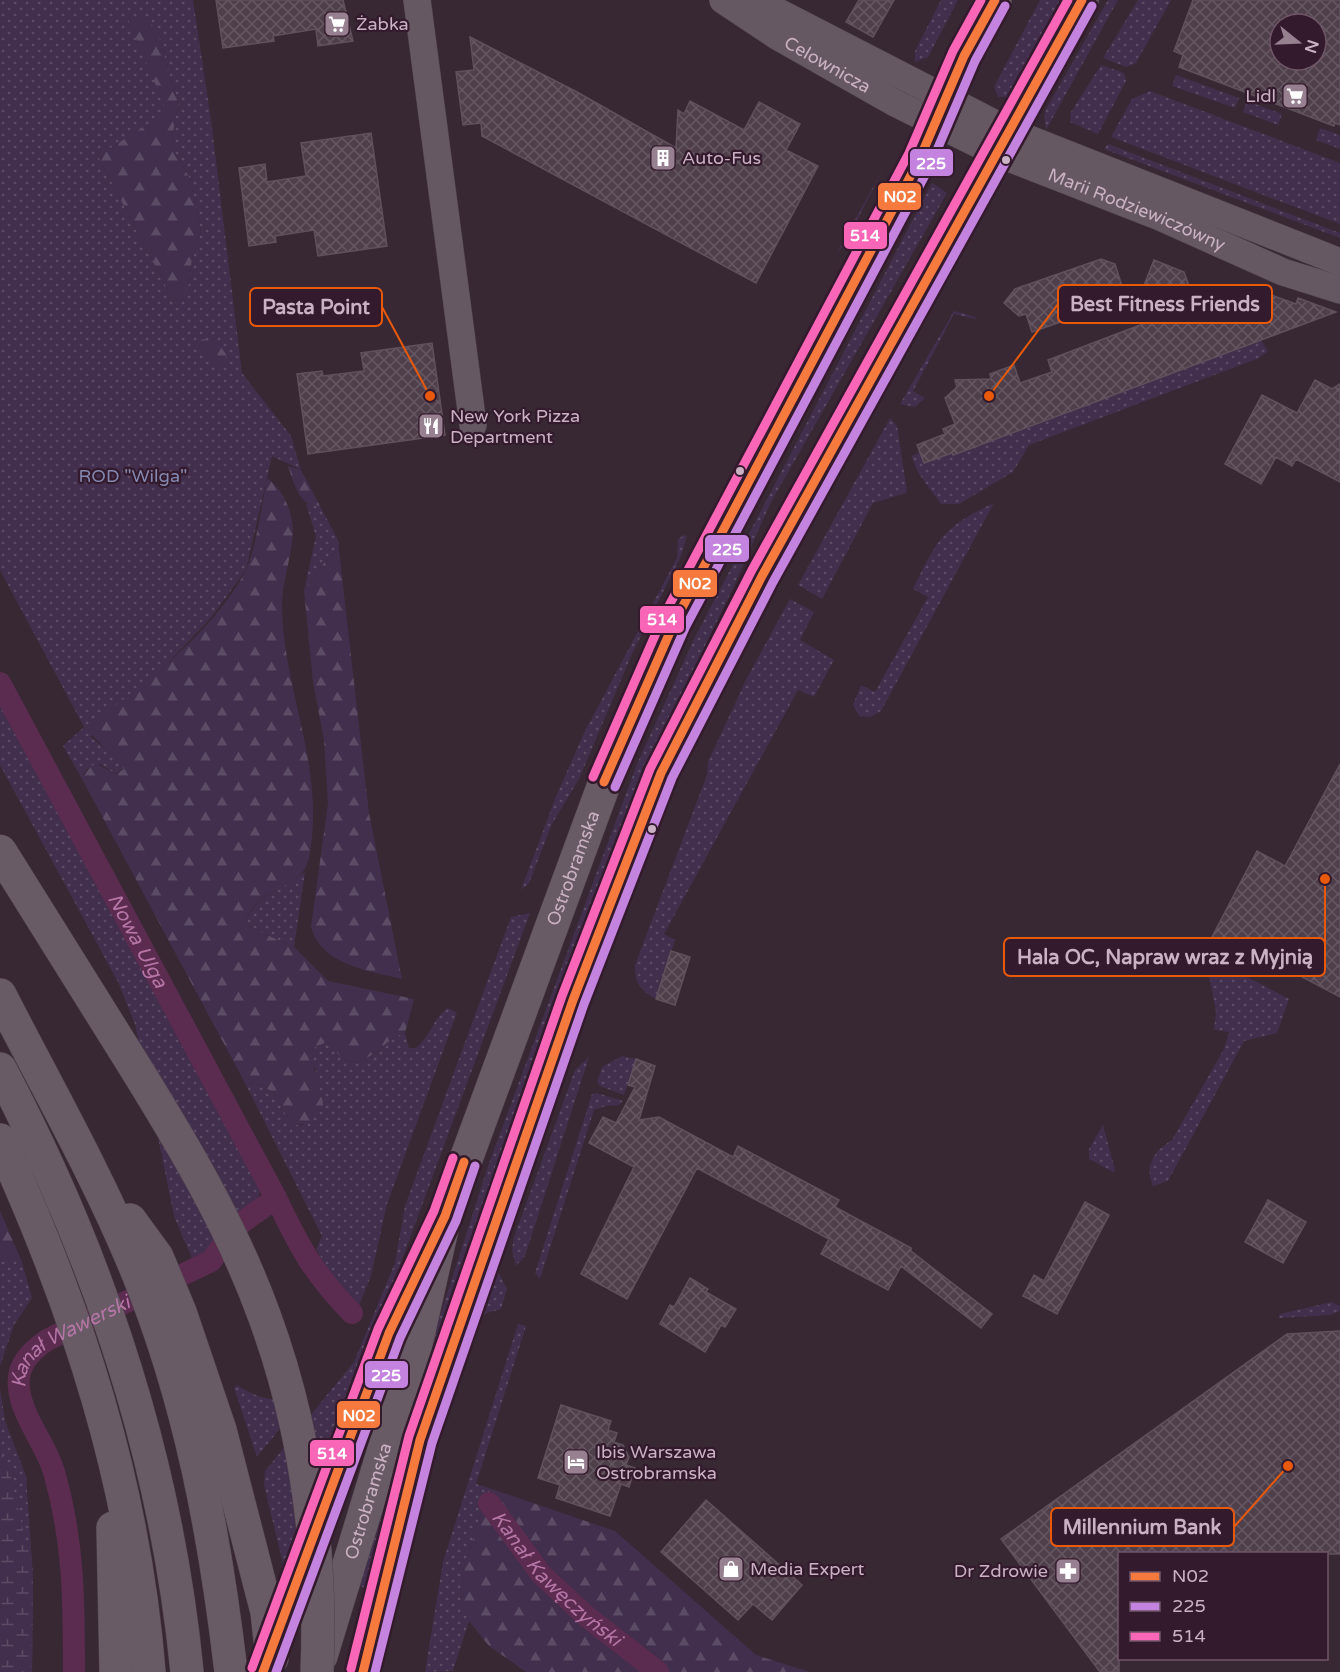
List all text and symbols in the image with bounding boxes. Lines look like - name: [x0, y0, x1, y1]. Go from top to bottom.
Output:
- supermarket icon: Żabka: [322, 9, 352, 39]
- north arrow: [1268, 12, 1328, 72]
- place label: Żabka: [356, 13, 409, 35]
- street label: Celownicza: [780, 31, 875, 98]
- text: N: [1300, 37, 1323, 56]
- supermarket icon: Lidl: [1280, 81, 1310, 111]
- place label: Lidl: [1245, 85, 1276, 107]
- building icon: Auto-Fus: [648, 143, 678, 173]
- place label: Auto-Fus: [682, 147, 761, 169]
- line badge: 225: [909, 148, 954, 177]
- text: 225: [916, 154, 946, 174]
- unlabelled marker: [1000, 154, 1012, 166]
- street label: Marii Rodziewiczówny: [1045, 163, 1229, 256]
- line badge: N02: [877, 182, 922, 211]
- text: N02: [884, 187, 916, 207]
- line badge: 514: [843, 221, 888, 250]
- text: 514: [850, 226, 880, 246]
- callout: Best Fitness Friends: [1058, 285, 1272, 323]
- callout: Pasta Point: [250, 288, 382, 326]
- text: Best Fitness Friends: [1070, 293, 1260, 317]
- text: Pasta Point: [262, 296, 370, 320]
- place label: New York Pizza Department: [450, 405, 580, 448]
- restaurant icon: New York Pizza Department: [416, 411, 446, 441]
- park label: ROD "Wilga": [79, 465, 187, 487]
- unlabelled marker: [734, 465, 746, 477]
- line badge: 225: [704, 534, 750, 563]
- text: 225: [712, 540, 742, 560]
- line badge: N02: [672, 569, 718, 598]
- text: N02: [679, 574, 711, 594]
- line badge: 514: [639, 605, 685, 634]
- text: 514: [647, 610, 677, 630]
- street label: Ostrobramska: [542, 808, 604, 929]
- unlabelled marker: [646, 823, 658, 835]
- water label: Nowa Ulga: [102, 889, 172, 993]
- callout: Hala OC, Napraw wraz z Myjnią: [1004, 938, 1325, 976]
- text: Hala OC, Napraw wraz z Myjnią: [1017, 946, 1313, 970]
- water label: Kanał Wawerski: [7, 1289, 137, 1388]
- line badge: 225: [364, 1360, 409, 1389]
- text: 225: [371, 1366, 401, 1386]
- line badge: N02: [336, 1400, 381, 1429]
- text: N02: [343, 1406, 375, 1426]
- line badge: 514: [309, 1439, 355, 1467]
- street label: Ostrobramska: [340, 1440, 396, 1562]
- place label: Ibis Warszawa Ostrobramska: [596, 1441, 717, 1484]
- text: 514: [317, 1444, 347, 1464]
- hotel icon: Ibis Warszawa Ostrobramska: [561, 1447, 591, 1477]
- water label: Kanał Kawęczyński: [486, 1507, 628, 1654]
- callout: Millennium Bank: [1051, 1508, 1234, 1546]
- text: Millennium Bank: [1063, 1516, 1221, 1540]
- legend: [1118, 1552, 1328, 1660]
- shop icon: Media Expert: [716, 1554, 746, 1584]
- pharmacy icon: Dr Zdrowie: [1053, 1556, 1083, 1586]
- place label: Media Expert: [750, 1558, 865, 1580]
- place label: Dr Zdrowie: [954, 1560, 1048, 1582]
- text: N02: [1172, 1565, 1209, 1587]
- text: 225: [1172, 1595, 1206, 1617]
- text: 514: [1172, 1625, 1206, 1647]

